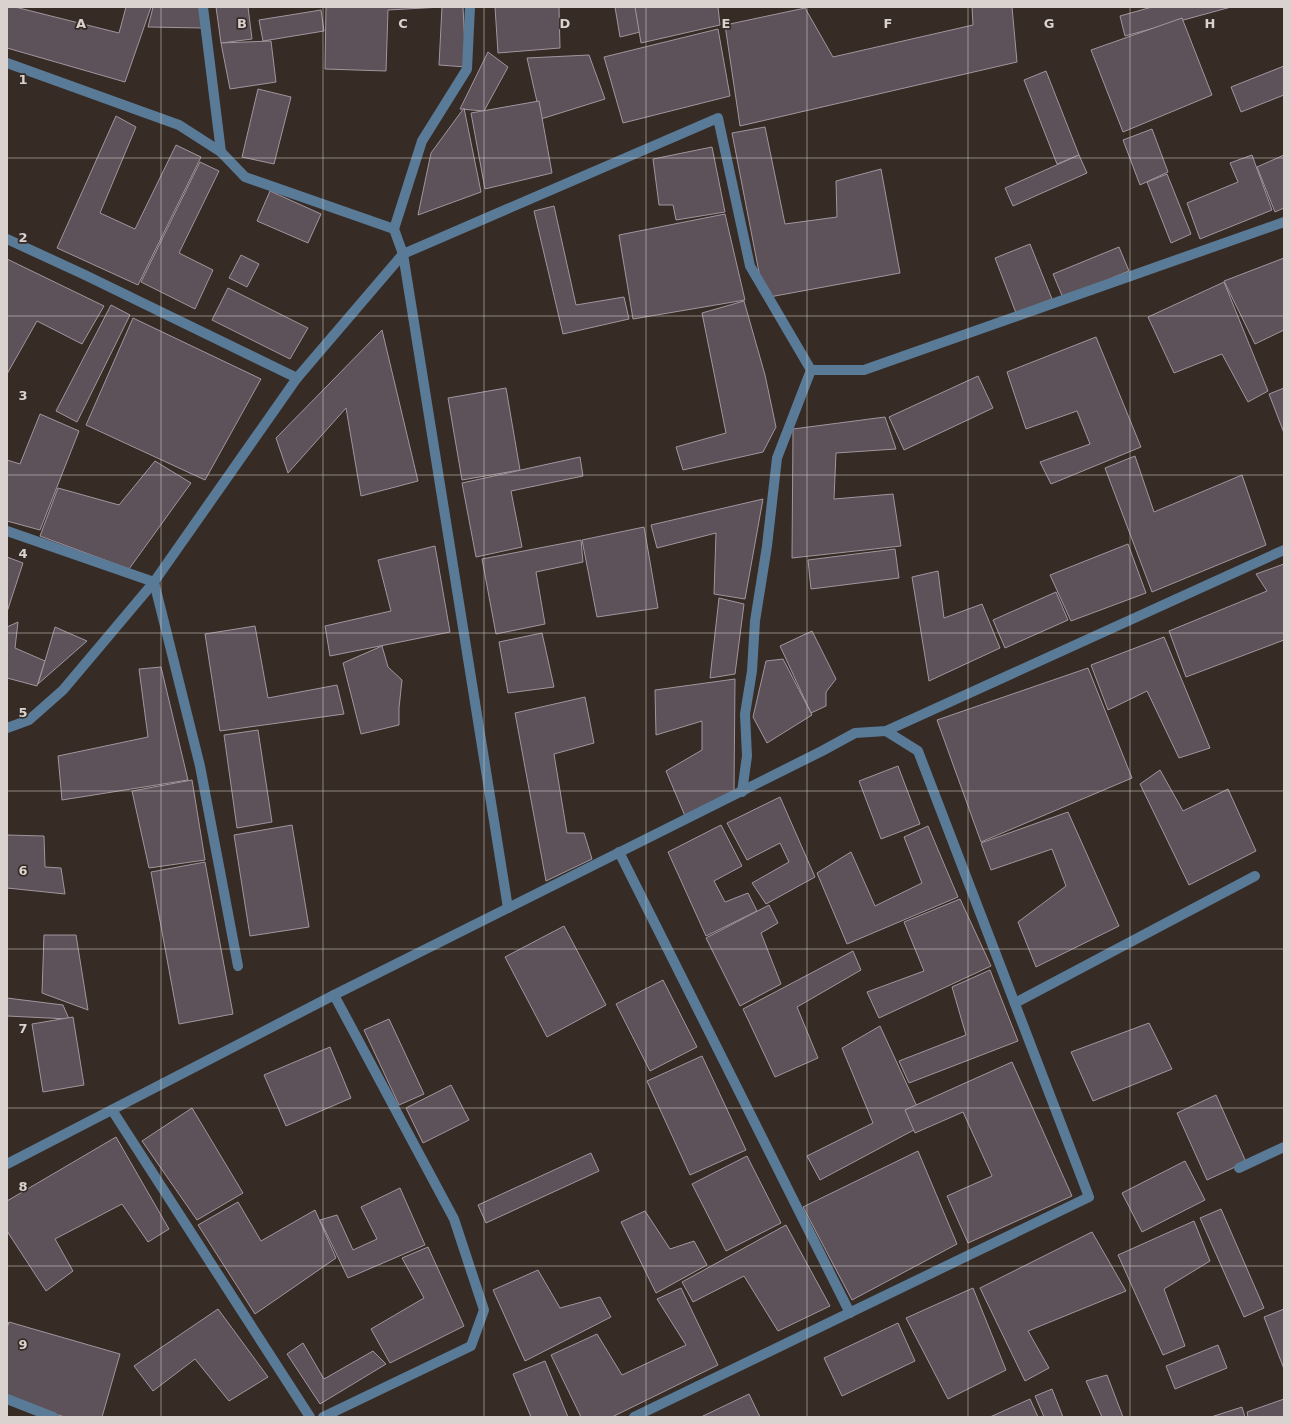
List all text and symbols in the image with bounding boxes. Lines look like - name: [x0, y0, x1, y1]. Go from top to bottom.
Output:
- text: A: [76, 16, 86, 31]
- text: B: [237, 16, 247, 31]
- text: C: [398, 16, 408, 31]
- text: D: [560, 16, 571, 31]
- text: E: [722, 16, 730, 31]
- text: F: [884, 16, 892, 31]
- text: G: [1044, 16, 1054, 31]
- text: H: [1205, 16, 1215, 31]
- text: 1: [18, 72, 28, 87]
- text: 2: [18, 230, 28, 245]
- text: 3: [18, 388, 28, 403]
- text: 4: [18, 546, 28, 561]
- text: 5: [18, 705, 28, 720]
- text: 6: [18, 863, 28, 878]
- text: 7: [18, 1021, 28, 1036]
- text: 8: [18, 1179, 28, 1194]
- text: 9: [18, 1337, 28, 1352]

